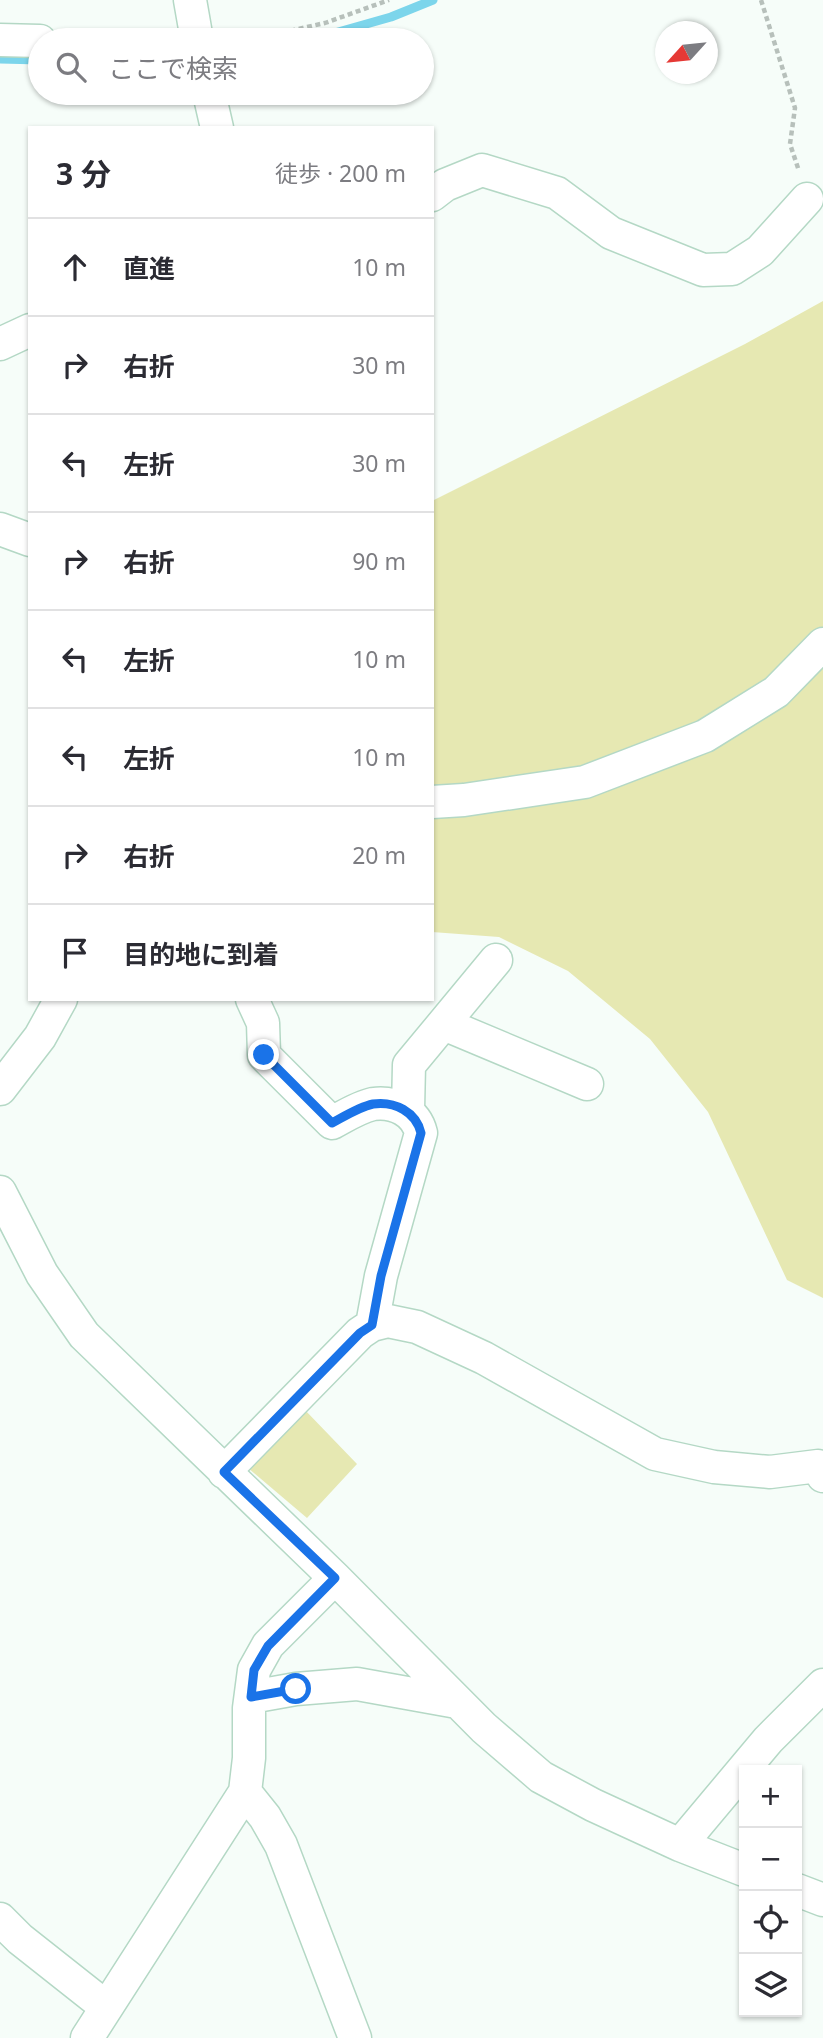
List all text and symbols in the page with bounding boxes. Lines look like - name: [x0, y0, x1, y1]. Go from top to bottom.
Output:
- north arrow: [655, 21, 718, 84]
- search box: [28, 28, 434, 105]
- icon: search: [52, 48, 90, 86]
- text: ここで検索: [108, 50, 238, 86]
- text: 3 分: [56, 153, 111, 194]
- text: 徒歩 · 200 m: [275, 157, 406, 189]
- icon: ahead: [56, 248, 94, 286]
- text: 直進: [123, 250, 175, 286]
- text: 10 m: [352, 251, 406, 283]
- icon: right: [56, 346, 94, 384]
- text: 右折: [123, 348, 175, 384]
- text: 30 m: [352, 349, 406, 381]
- icon: left: [56, 444, 94, 482]
- text: 左折: [123, 446, 175, 482]
- text: 30 m: [352, 447, 406, 479]
- icon: right: [56, 542, 94, 580]
- text: 右折: [123, 544, 175, 580]
- text: 90 m: [352, 545, 406, 577]
- icon: left: [56, 640, 94, 678]
- text: 左折: [123, 642, 175, 678]
- text: 10 m: [352, 643, 406, 675]
- icon: left: [56, 738, 94, 776]
- text: 左折: [123, 740, 175, 776]
- text: 10 m: [352, 741, 406, 773]
- icon: right: [56, 836, 94, 874]
- text: 右折: [123, 838, 175, 874]
- text: 20 m: [352, 839, 406, 871]
- icon: arrive: [56, 934, 94, 972]
- text: 目的地に到着: [123, 936, 279, 972]
- route end: [248, 1039, 279, 1070]
- route start: [280, 1673, 311, 1704]
- map controls: [739, 1765, 802, 2017]
- button: +: [739, 1765, 802, 1828]
- button: −: [739, 1828, 802, 1891]
- button: locate: [739, 1891, 802, 1954]
- button: layers: [739, 1954, 802, 2017]

